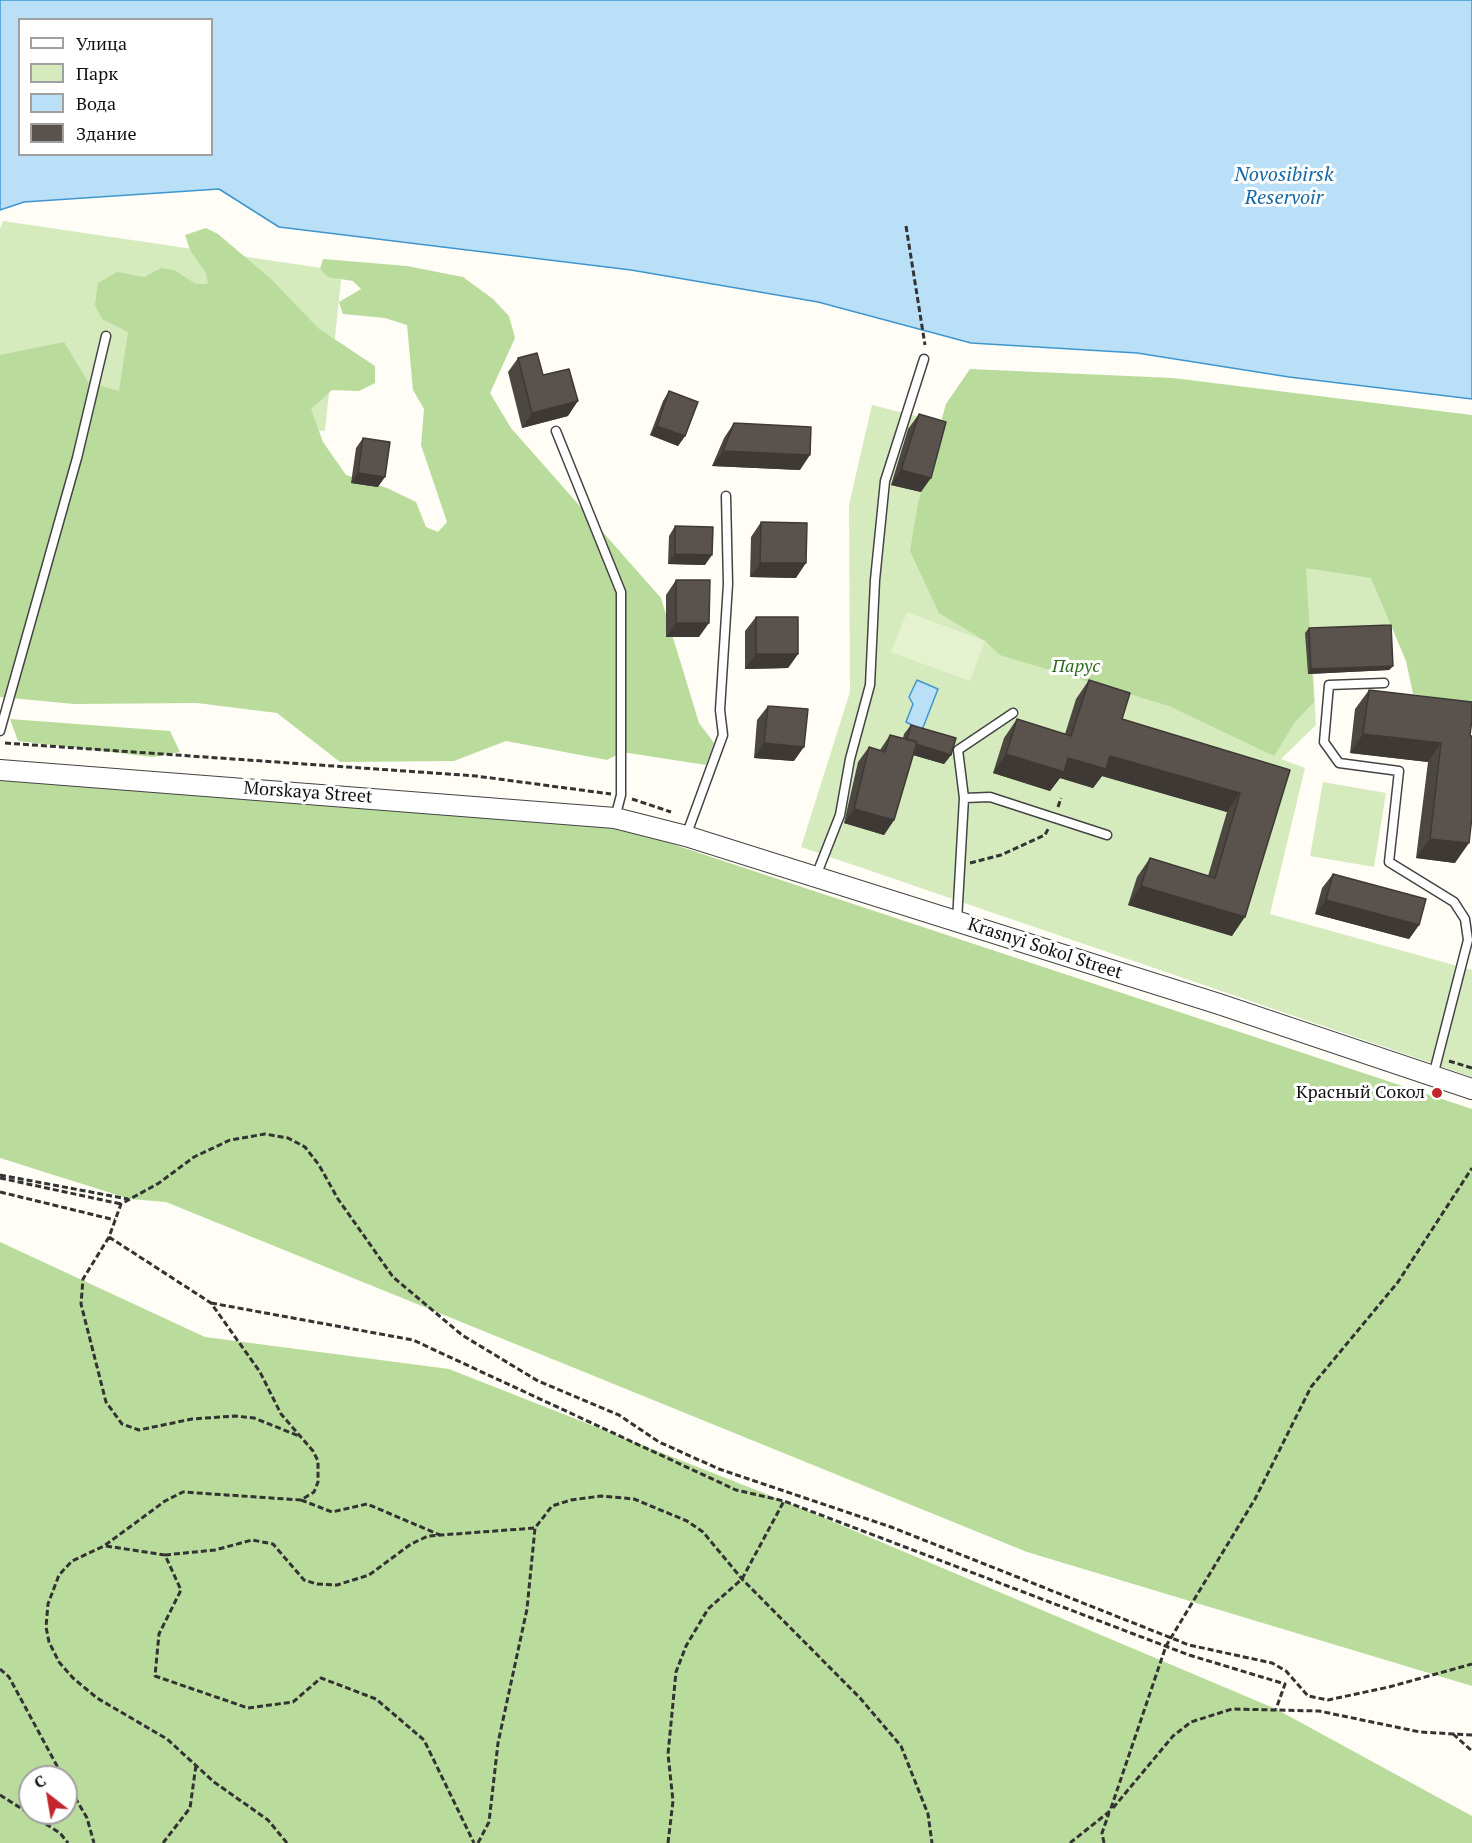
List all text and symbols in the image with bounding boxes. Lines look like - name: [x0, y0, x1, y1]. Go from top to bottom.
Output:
- legend: [18, 18, 213, 156]
- text: Улица: [76, 31, 127, 55]
- text: Парк: [76, 61, 118, 85]
- text: Вода: [76, 91, 116, 115]
- text: Здание: [76, 121, 136, 145]
- water label: Novosibirsk Reservoir: [1234, 163, 1334, 210]
- park label: Парус: [1052, 656, 1100, 678]
- street label: Morskaya Street: [243, 778, 373, 808]
- street label: Krasnyi Sokol Street: [965, 914, 1125, 984]
- place label: Красный Сокол: [1296, 1082, 1425, 1104]
- marker: Красный Сокол: [1430, 1086, 1444, 1100]
- north arrow: [18, 1765, 78, 1825]
- text: С: [30, 1769, 50, 1793]

